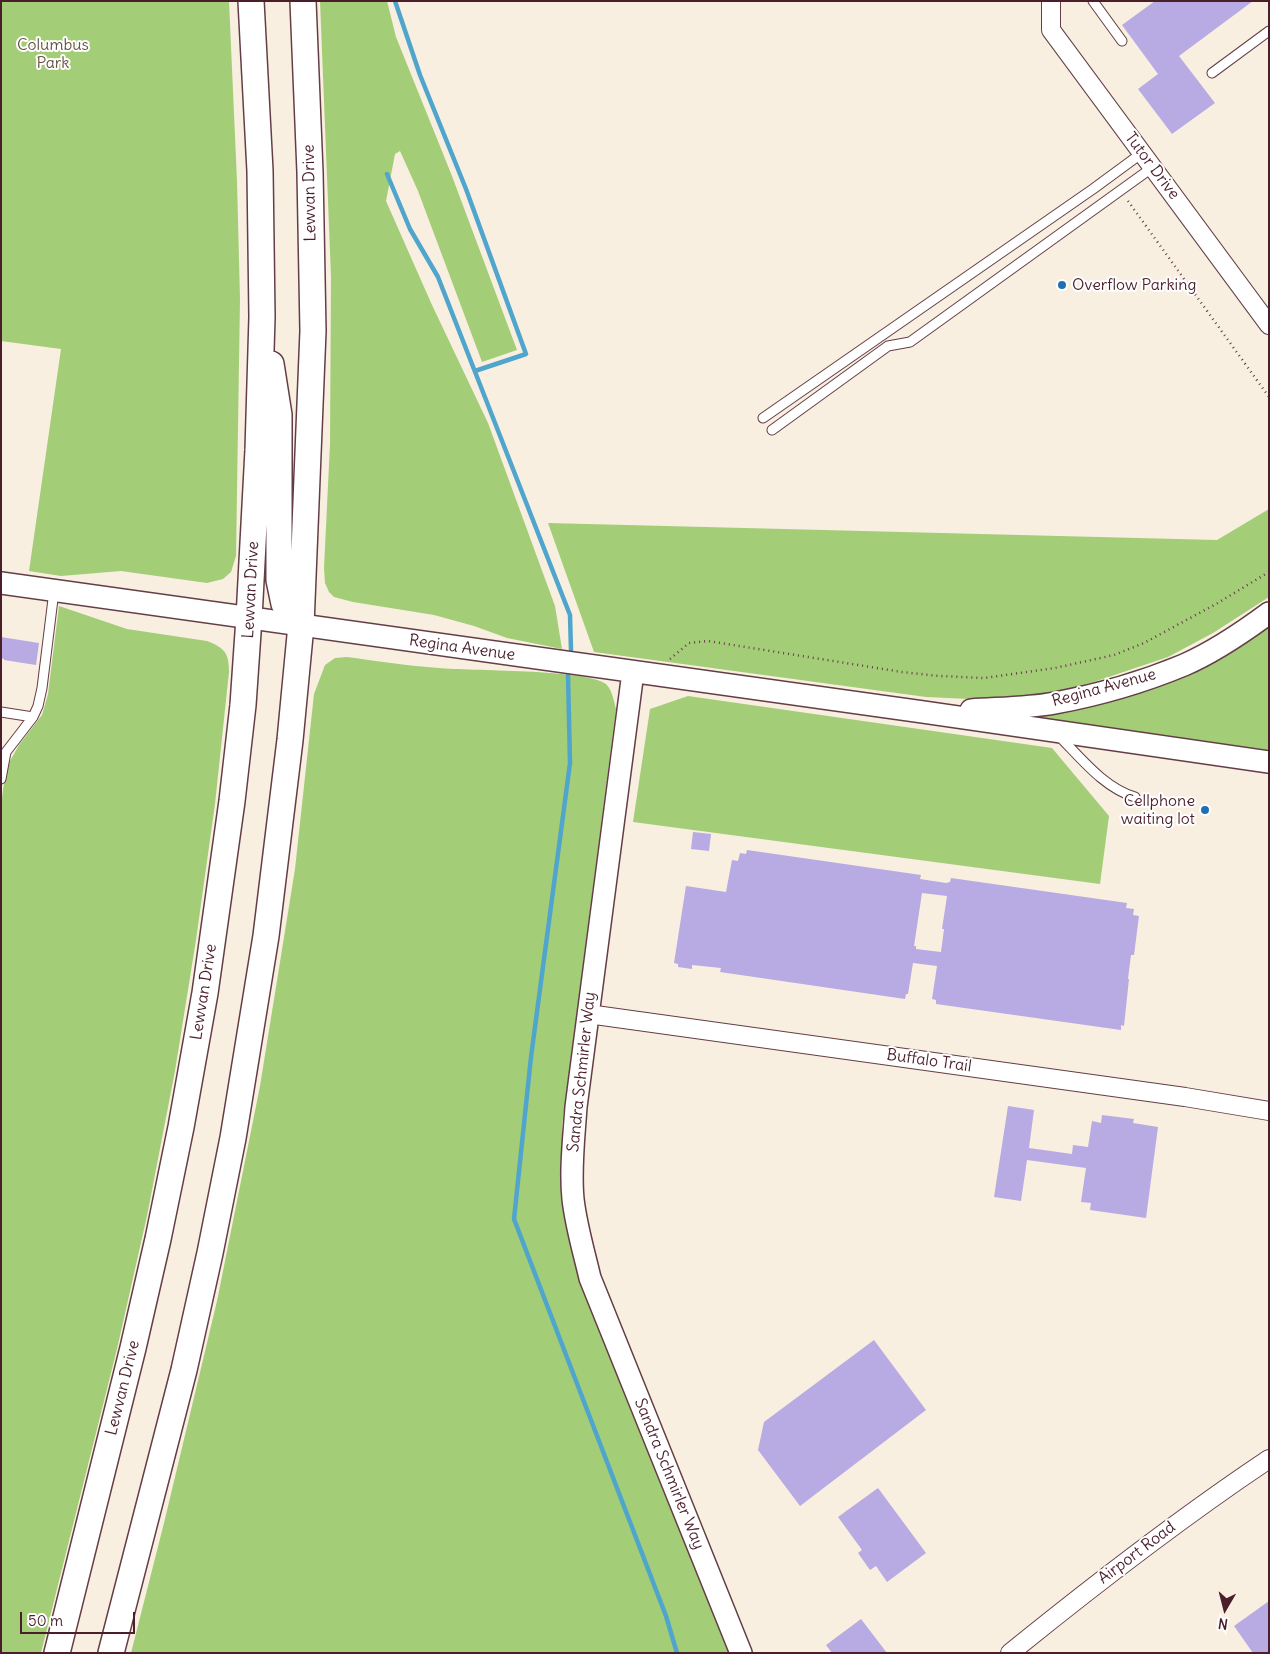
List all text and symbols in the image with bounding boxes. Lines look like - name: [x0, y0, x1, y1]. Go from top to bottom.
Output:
- park label: Columbus Park: [17, 35, 89, 73]
- street label: Tutor Drive: [1121, 129, 1183, 203]
- street label: Lewvan Drive: [300, 144, 320, 242]
- place label: Overflow Parking: [1072, 275, 1196, 295]
- marker: Overflow Parking: [1056, 279, 1068, 291]
- street label: Lewvan Drive: [239, 541, 263, 639]
- street label: Regina Avenue: [408, 631, 516, 665]
- street label: Regina Avenue: [1050, 665, 1158, 711]
- place label: Cellphone waiting lot: [1121, 791, 1195, 829]
- marker: Cellphone waiting lot: [1199, 804, 1211, 816]
- street label: Lewvan Drive: [187, 943, 221, 1041]
- street label: Sandra Schmirler Way: [564, 991, 600, 1153]
- street label: Buffalo Trail: [885, 1046, 973, 1076]
- street label: Lewvan Drive: [102, 1339, 144, 1437]
- street label: Sandra Schmirler Way: [630, 1396, 708, 1552]
- street label: Airport Road: [1095, 1518, 1179, 1588]
- north arrow: [1200, 1584, 1250, 1634]
- scale bar: [22, 1602, 138, 1634]
- text: 50 m: [28, 1611, 63, 1630]
- text: N: [1217, 1614, 1229, 1633]

